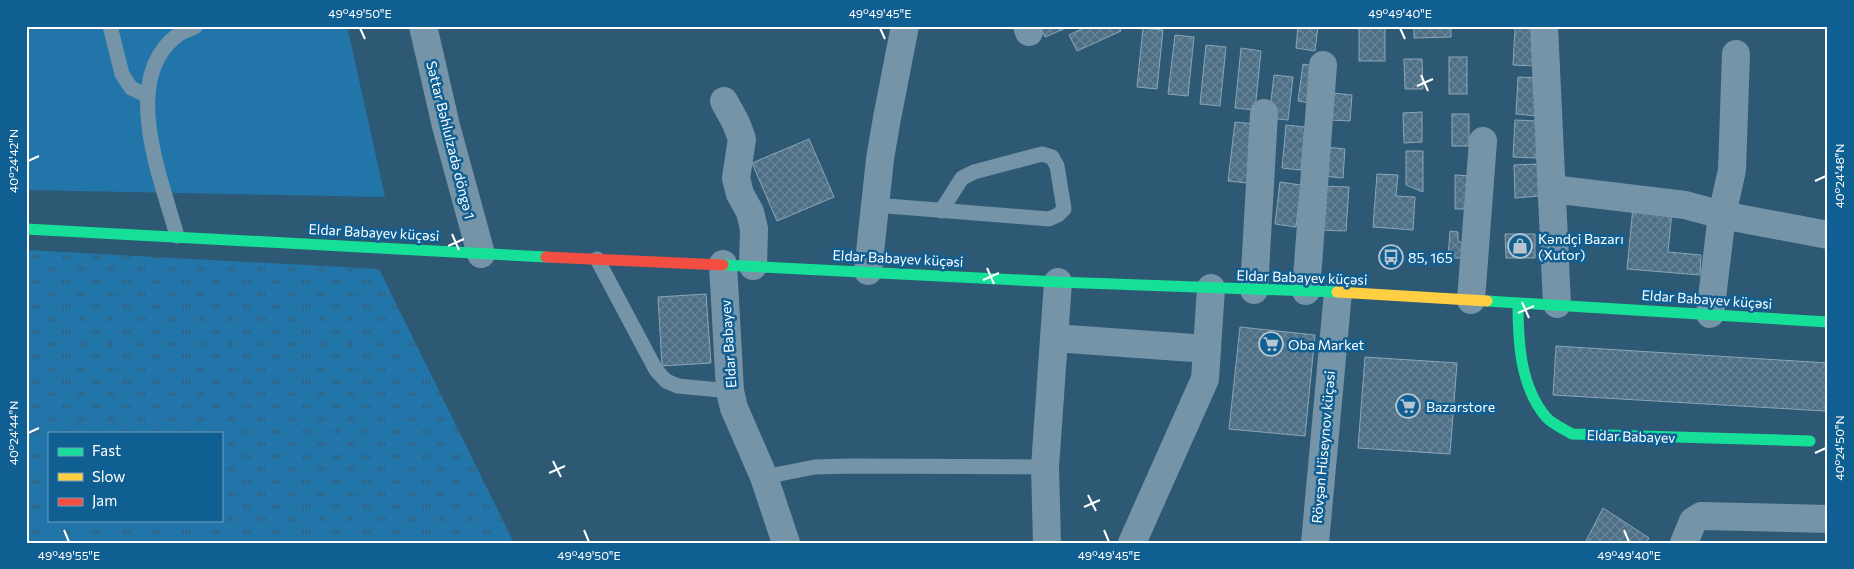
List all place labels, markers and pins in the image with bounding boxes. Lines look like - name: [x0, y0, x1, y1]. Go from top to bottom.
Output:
- place label: Kəndçi Bazarı (Xutor): [1538, 230, 1624, 263]
- shop icon: Kəndçi Bazarı (Xutor): [1507, 233, 1533, 259]
- bus stop icon: 85, 165: [1378, 244, 1404, 270]
- place label: 85, 165: [1408, 249, 1453, 266]
- supermarket icon: Oba Market: [1258, 331, 1284, 357]
- place label: Oba Market: [1288, 336, 1364, 353]
- supermarket icon: Bazarstore: [1395, 393, 1421, 419]
- place label: Bazarstore: [1426, 398, 1495, 415]

